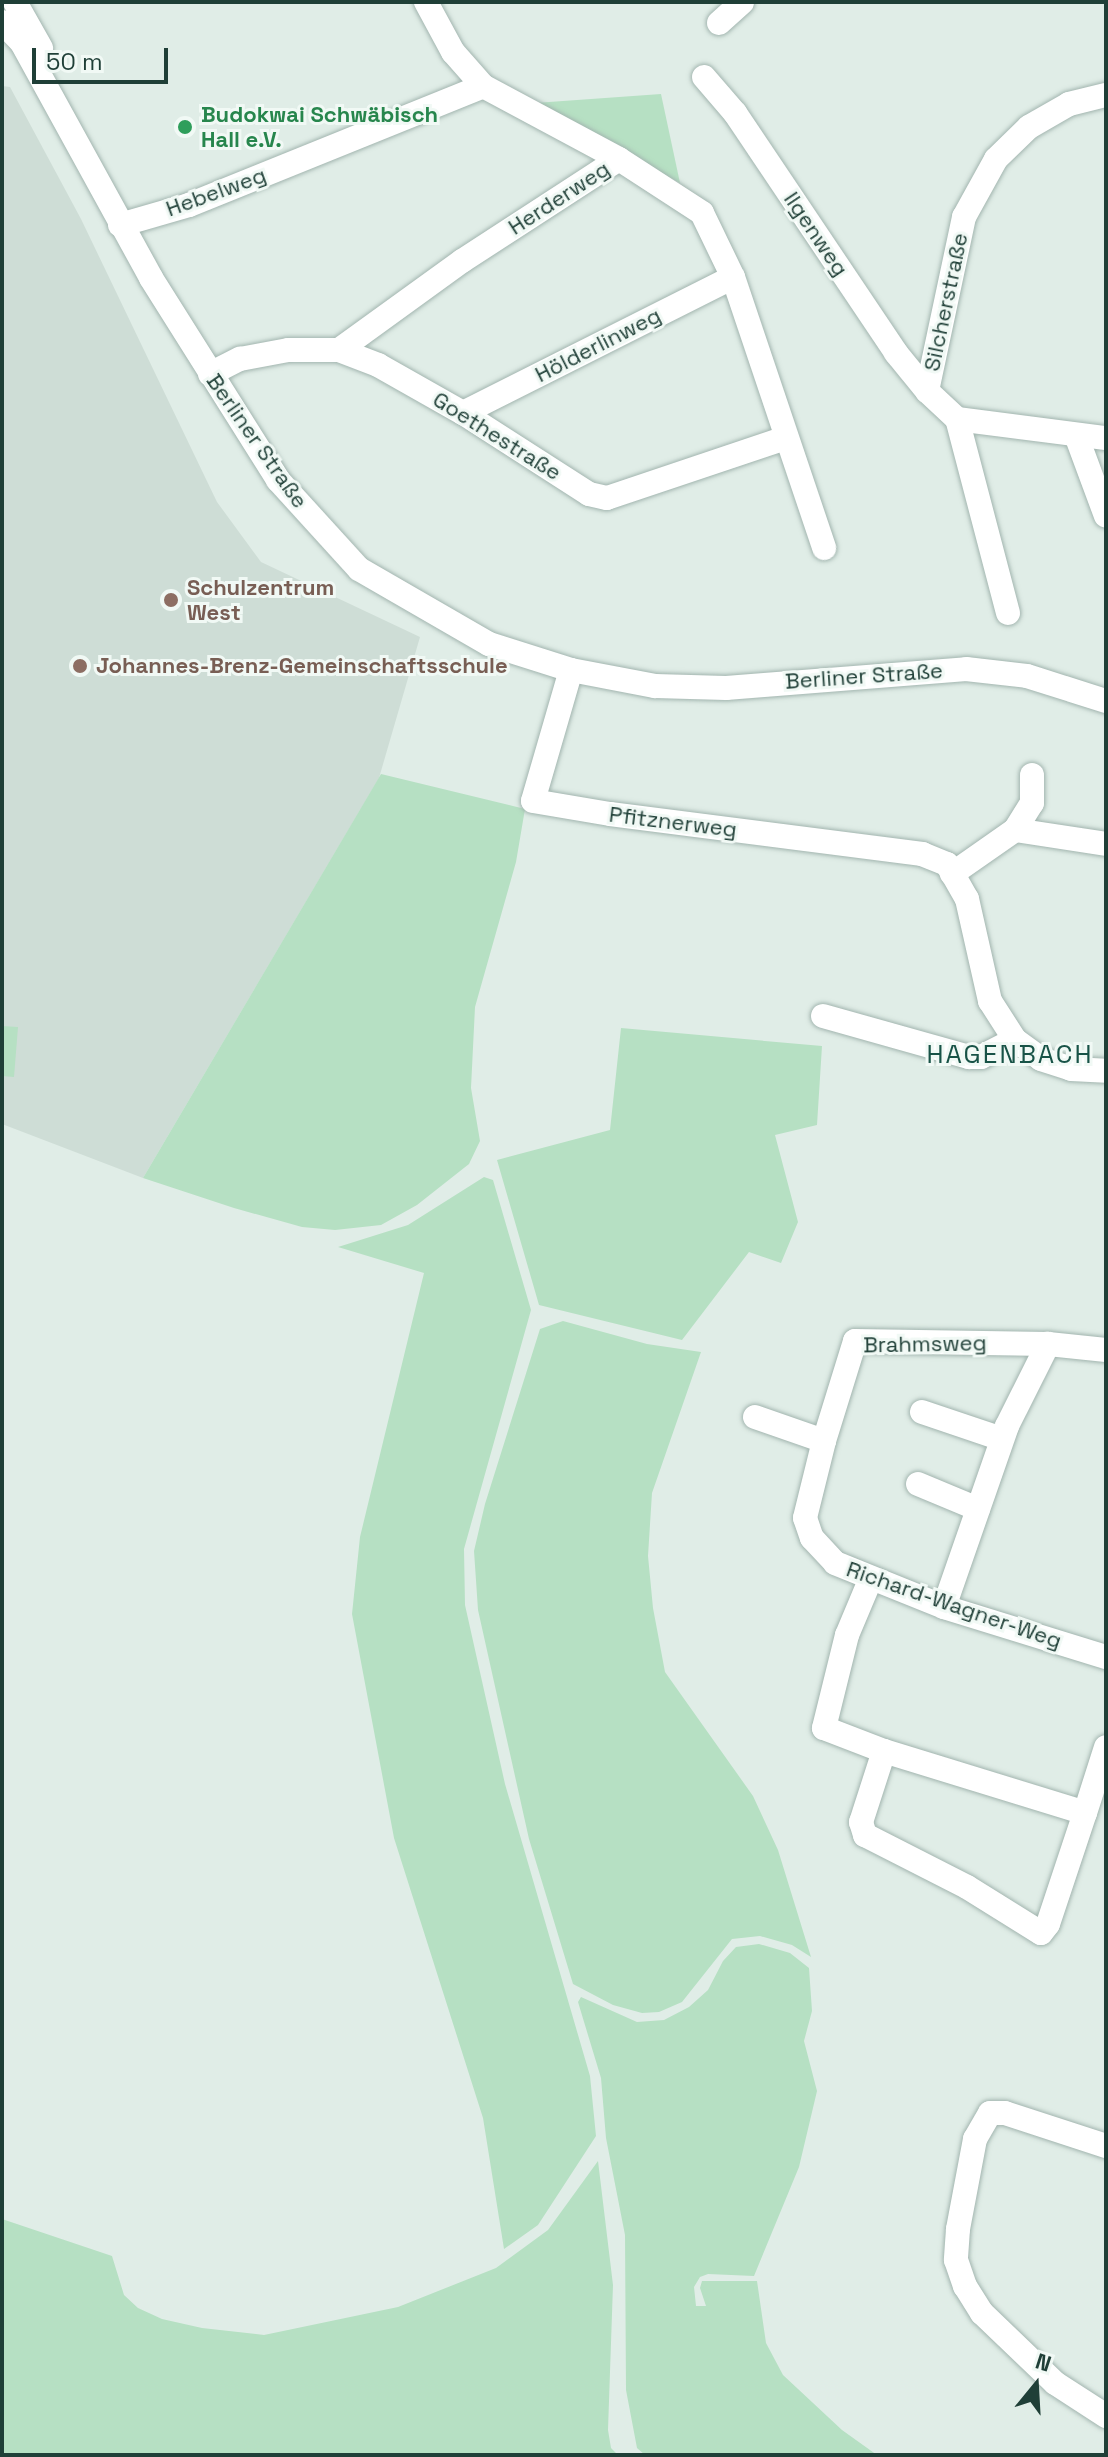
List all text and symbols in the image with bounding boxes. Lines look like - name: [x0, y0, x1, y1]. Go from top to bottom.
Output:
- scale bar: [36, 32, 172, 82]
- text: 50 m: [46, 46, 103, 77]
- place label: Budokwai Schwäbisch Hall e.V.: [201, 101, 438, 152]
- marker: Budokwai Schwäbisch Hall e.V.: [176, 118, 194, 136]
- street label: Herderweg: [503, 156, 615, 240]
- street label: Hebelweg: [162, 162, 270, 222]
- street label: Ilgenweg: [778, 187, 854, 281]
- street label: Silcherstraße: [918, 230, 974, 374]
- street label: Hölderlinweg: [531, 302, 665, 388]
- street label: Berliner Straße: [201, 369, 313, 513]
- street label: Goethestraße: [428, 386, 566, 486]
- place label: Schulzentrum West: [187, 574, 334, 626]
- marker: Schulzentrum West: [162, 591, 180, 609]
- place label: Johannes-Brenz-Gemeinschaftsschule: [96, 653, 508, 679]
- marker: Johannes-Brenz-Gemeinschaftsschule: [71, 657, 89, 675]
- street label: Berliner Straße: [784, 657, 944, 695]
- street label: Pfitznerweg: [607, 801, 739, 843]
- district label: HAGENBACH: [926, 1039, 1094, 1071]
- street label: Brahmsweg: [863, 1330, 987, 1358]
- street label: Richard-Wagner-Weg: [843, 1556, 1065, 1654]
- north arrow: [996, 2345, 1076, 2425]
- text: N: [1032, 2347, 1055, 2378]

